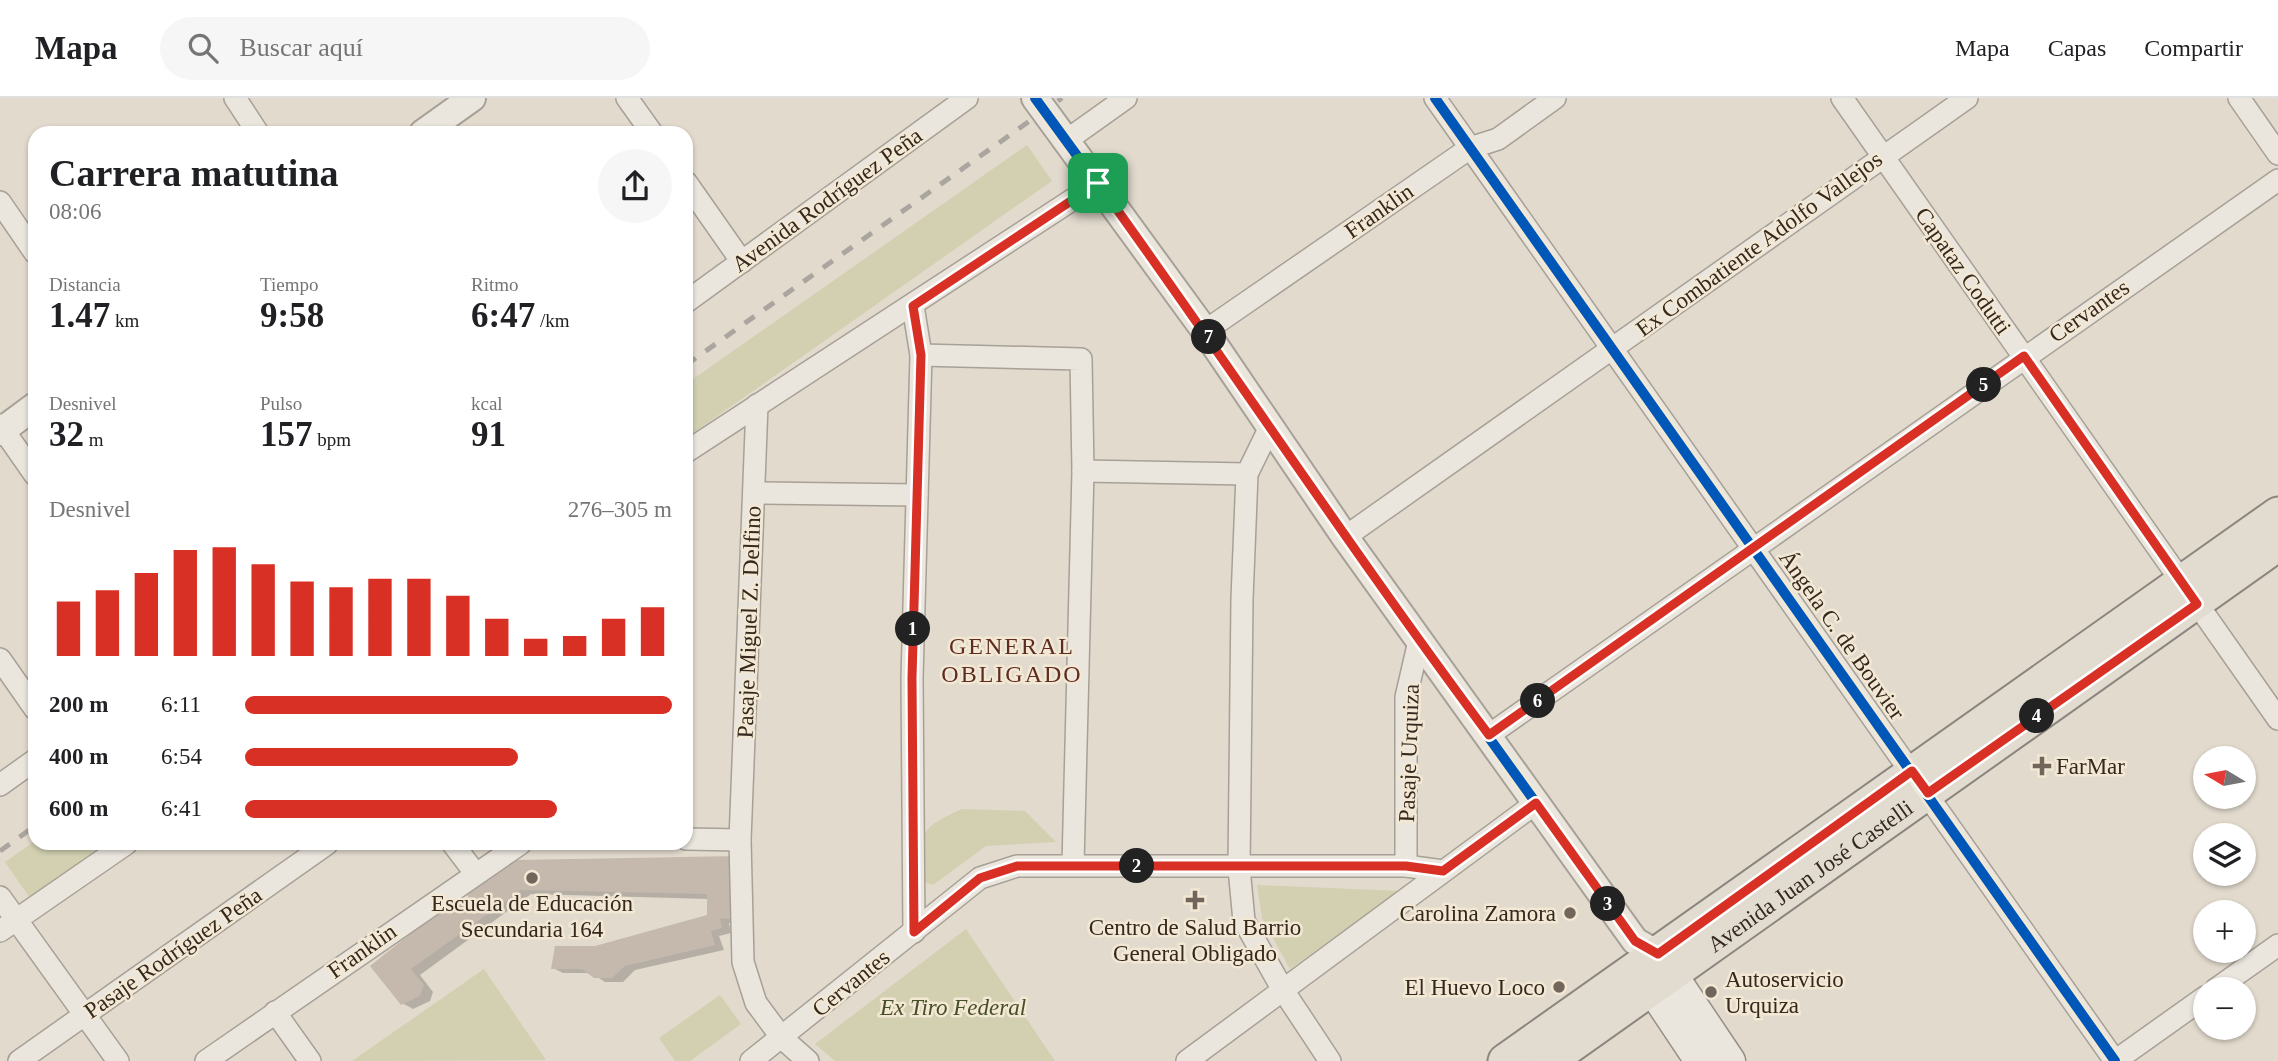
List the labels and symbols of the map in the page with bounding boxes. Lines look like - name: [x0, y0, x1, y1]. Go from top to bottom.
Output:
- street label: Avenida Rodríguez Peña: [727, 123, 927, 277]
- street label: Ex Combatiente Adolfo Vallejos: [1631, 146, 1887, 342]
- pin: [1068, 153, 1128, 213]
- street label: Franklin: [1340, 178, 1418, 244]
- street label: Capataz Codutti: [1910, 203, 2016, 339]
- street label: Cervantes: [2044, 274, 2134, 348]
- pin: 7: [1192, 320, 1226, 354]
- pin: 5: [1966, 368, 2002, 402]
- street label: Pasaje Miguel Z. Delfino: [732, 505, 766, 739]
- street label: Ángela C. de Bouvier: [1774, 546, 1910, 725]
- pin: 1: [895, 612, 930, 646]
- district label: GENERAL OBLIGADO: [941, 633, 1083, 687]
- street label: Pasaje Urquiza: [1394, 683, 1424, 823]
- pin: 6: [1520, 684, 1556, 718]
- pin: 4: [2020, 698, 2054, 734]
- north arrow: [2193, 746, 2256, 808]
- place label: FarMar: [2056, 754, 2125, 779]
- marker: FarMar: [2034, 758, 2050, 774]
- street label: Avenida Juan José Castelli: [1703, 795, 1917, 957]
- pin: 2: [1120, 848, 1154, 884]
- marker: Escuela de Educación Secundaria 164: [524, 870, 540, 886]
- street label: Pasaje Rodríguez Peña: [79, 882, 267, 1024]
- pin: 3: [1590, 886, 1626, 922]
- marker: Centro de Salud Barrio General Obligado: [1185, 890, 1205, 910]
- place label: Escuela de Educación Secundaria 164: [431, 891, 633, 942]
- place label: Carolina Zamora: [1400, 901, 1556, 926]
- marker: Carolina Zamora: [1562, 905, 1578, 921]
- place label: Centro de Salud Barrio General Obligado: [1089, 915, 1301, 966]
- street label: Franklin: [323, 918, 401, 984]
- street label: Cervantes: [807, 944, 895, 1022]
- place label: Autoservicio Urquiza: [1725, 967, 1844, 1018]
- place label: El Huevo Loco: [1404, 975, 1545, 1000]
- marker: El Huevo Loco: [1551, 979, 1567, 995]
- marker: Autoservicio Urquiza: [1703, 984, 1719, 1000]
- park label: Ex Tiro Federal: [879, 995, 1026, 1020]

